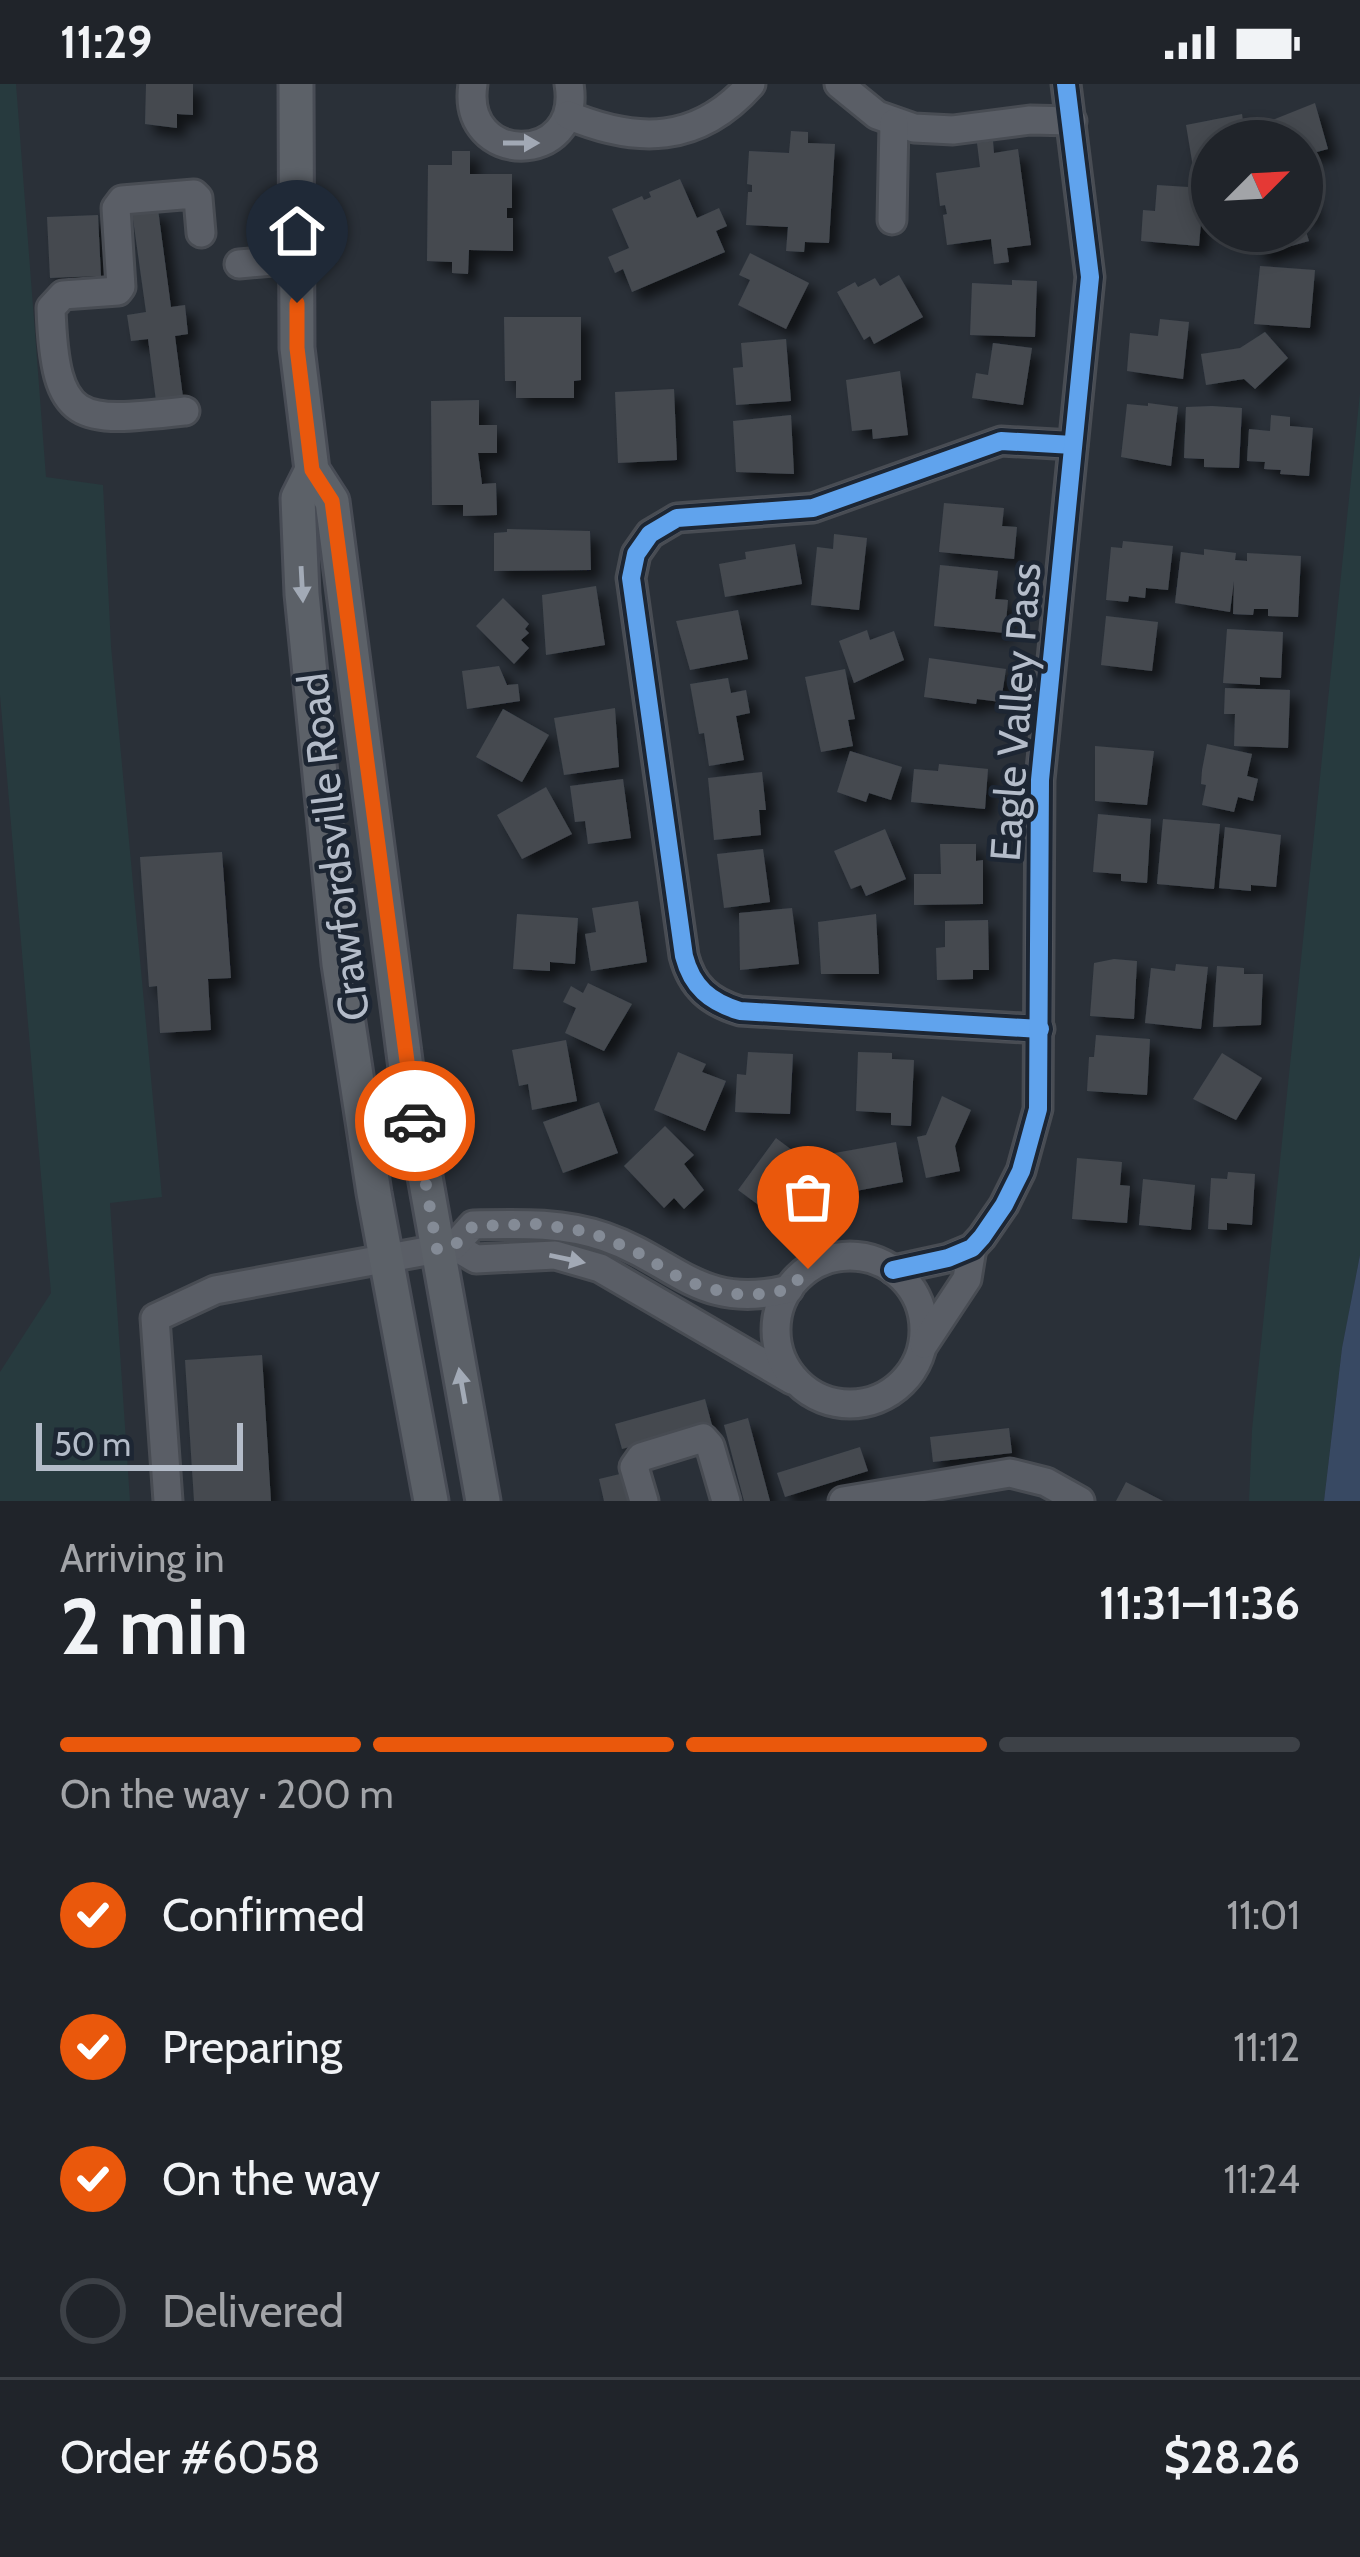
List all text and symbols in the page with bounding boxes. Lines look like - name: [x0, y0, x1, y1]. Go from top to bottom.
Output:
- text: 11:29: [60, 15, 152, 69]
- north arrow: [1191, 120, 1323, 252]
- map controls: [1191, 120, 1323, 252]
- one-way arrow: [503, 133, 541, 153]
- pin: [246, 180, 348, 303]
- icon: home: [264, 198, 330, 264]
- street label: Eagle Valley Pass: [979, 561, 1051, 863]
- one-way arrow: [293, 566, 312, 604]
- street label: Crawfordsville Road: [286, 670, 380, 1024]
- courier: [355, 1061, 475, 1181]
- icon: car: [382, 1088, 448, 1154]
- pin: [757, 1146, 859, 1269]
- icon: bag: [775, 1164, 841, 1230]
- one-way arrow: [548, 1250, 586, 1269]
- one-way arrow: [452, 1367, 471, 1404]
- scale bar: [36, 1417, 243, 1470]
- text: 50 m: [54, 1424, 131, 1464]
- text: Arriving in: [60, 1534, 224, 1582]
- text: 11:31–11:36: [1099, 1576, 1300, 1630]
- text: 2 min: [60, 1579, 248, 1674]
- text: On the way · 200 m: [60, 1770, 394, 1818]
- icon: check: [60, 1882, 126, 1948]
- text: Confirmed: [162, 1888, 365, 1942]
- text: 11:01: [1227, 1891, 1300, 1939]
- icon: check: [60, 2014, 126, 2080]
- text: Preparing: [162, 2020, 342, 2074]
- text: 11:12: [1233, 2023, 1300, 2071]
- icon: check: [60, 2146, 126, 2212]
- text: On the way: [162, 2152, 380, 2206]
- text: 11:24: [1223, 2155, 1300, 2203]
- text: Delivered: [162, 2284, 344, 2338]
- text: Order #6058: [60, 2430, 321, 2484]
- text: $28.26: [1164, 2430, 1300, 2484]

